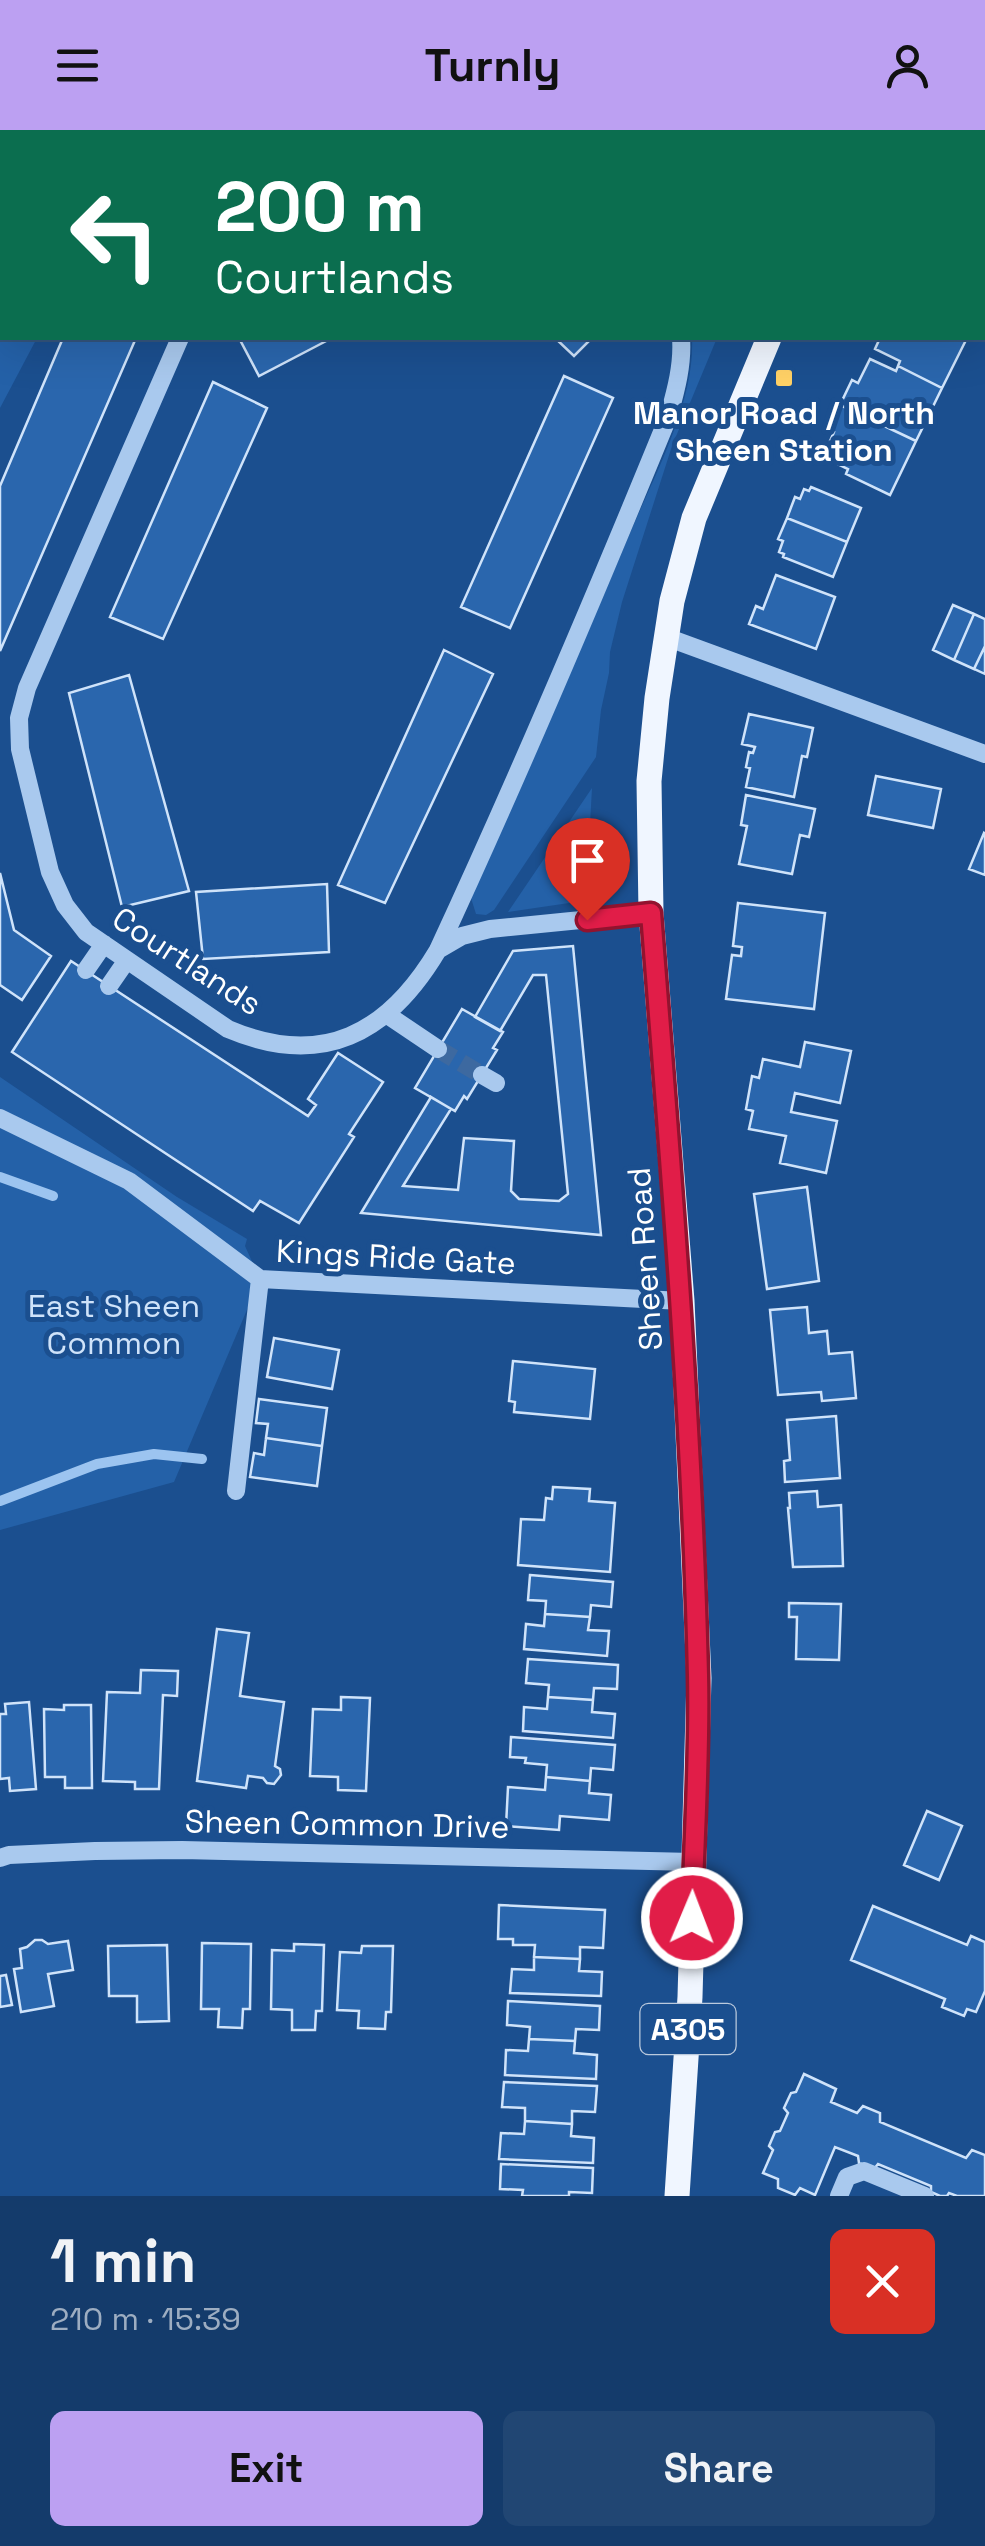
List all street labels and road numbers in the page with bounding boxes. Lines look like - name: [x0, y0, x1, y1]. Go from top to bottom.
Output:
- street label: Courtlands: [105, 898, 269, 1024]
- street label: Sheen Road: [619, 1166, 671, 1352]
- street label: Kings Ride Gate: [275, 1231, 517, 1283]
- street label: Sheen Common Drive: [184, 1801, 510, 1847]
- road number: A305: [640, 2004, 736, 2054]

